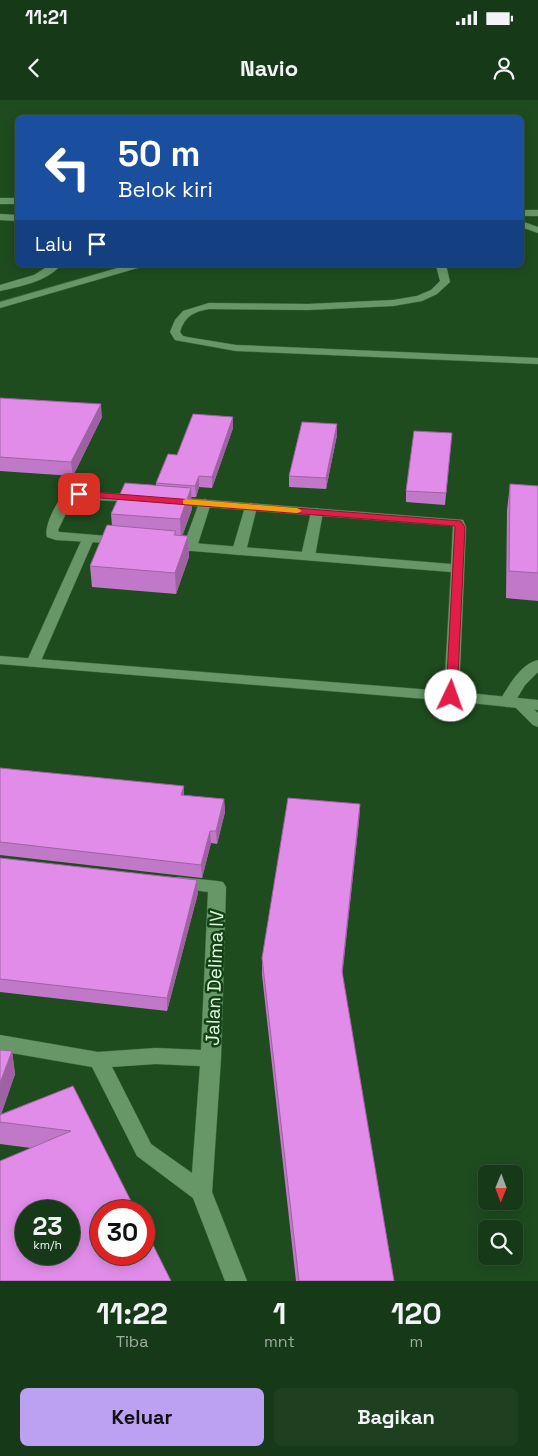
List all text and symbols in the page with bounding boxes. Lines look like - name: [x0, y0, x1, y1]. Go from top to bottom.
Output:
- text: 11:21: [25, 5, 68, 30]
- icon: back: [20, 54, 48, 82]
- text: Navio: [240, 54, 298, 82]
- icon: person: [490, 54, 518, 82]
- text: 50 m: [118, 132, 200, 176]
- icon: left: [35, 135, 100, 200]
- text: Belok kiri: [118, 175, 213, 203]
- icon: arrive: [83, 230, 111, 258]
- text: Lalu: [35, 232, 73, 257]
- pin: [58, 473, 100, 515]
- icon: arrive: [65, 480, 93, 508]
- position arrow: [424, 669, 476, 721]
- street label: Jalan Delima IV: [200, 910, 229, 1046]
- north arrow: [478, 1165, 522, 1210]
- map controls: [478, 1165, 523, 1265]
- speed limit sign: 30: [90, 1200, 155, 1265]
- text: 23: [32, 1210, 63, 1242]
- button: search: [478, 1220, 523, 1265]
- text: km/h: [33, 1237, 62, 1253]
- text: 11:22: [96, 1294, 168, 1333]
- text: 1: [273, 1294, 286, 1333]
- text: 120: [391, 1294, 442, 1333]
- text: Tiba: [116, 1331, 148, 1352]
- text: mnt: [264, 1331, 295, 1352]
- text: m: [410, 1331, 423, 1352]
- button: Keluar: [20, 1388, 264, 1446]
- button: Bagikan: [274, 1388, 518, 1446]

